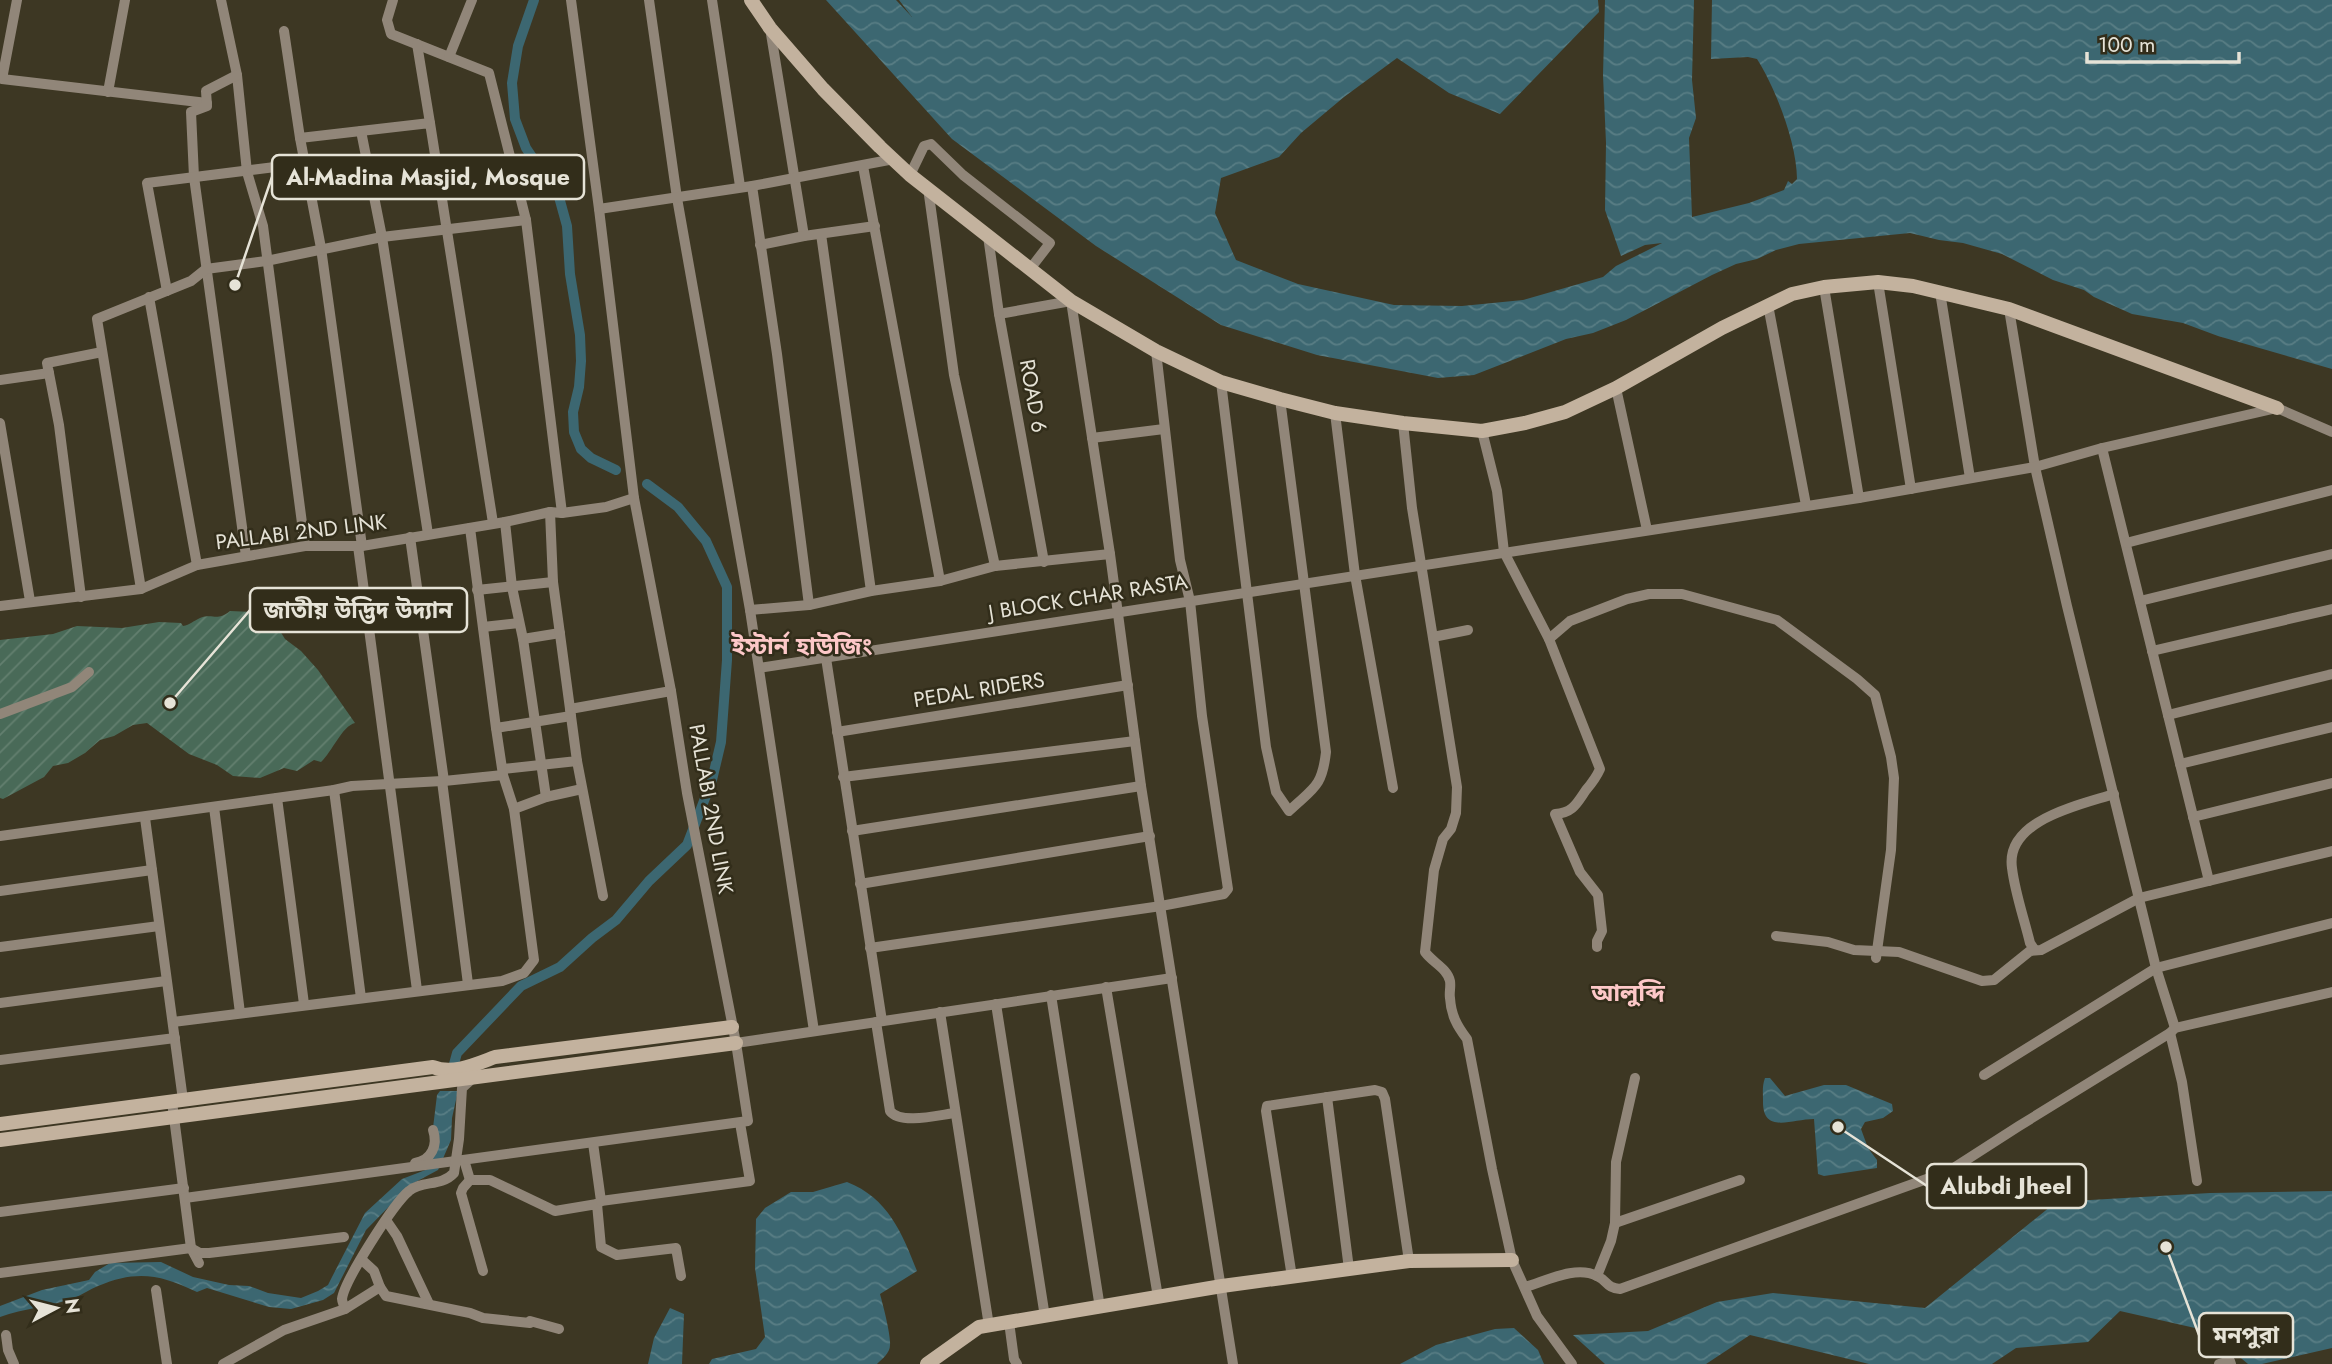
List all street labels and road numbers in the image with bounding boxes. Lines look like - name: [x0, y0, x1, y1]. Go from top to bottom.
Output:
- street label: ROAD 6: [1012, 357, 1054, 435]
- street label: PALLABI 2ND LINK: [214, 507, 388, 557]
- street label: J BLOCK CHAR RASTA: [983, 566, 1190, 628]
- street label: PEDAL RIDERS: [911, 665, 1047, 715]
- street label: PALLABI 2ND LINK: [681, 722, 741, 896]

